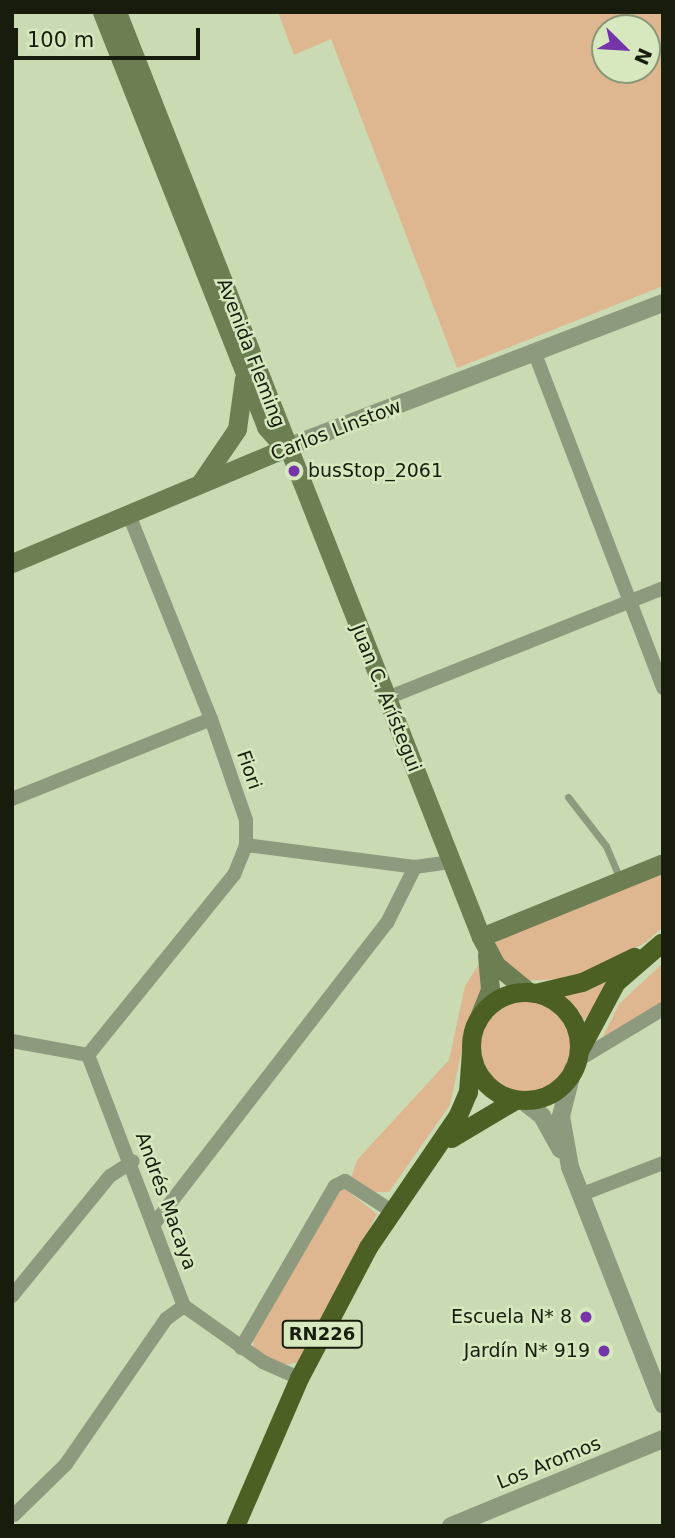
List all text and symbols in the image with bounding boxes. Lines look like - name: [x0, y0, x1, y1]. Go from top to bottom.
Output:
- scale bar: [18, 14, 203, 58]
- north arrow: [591, 14, 661, 84]
- text: 100 m: [27, 28, 94, 52]
- text: N: [630, 45, 657, 68]
- street label: Avenida Fleming: [212, 275, 290, 431]
- street label: Carlos Linstow: [268, 395, 404, 465]
- place label: busStop_2061: [308, 460, 443, 482]
- marker: busStop_2061: [286, 463, 302, 479]
- street label: Juan C. Arístegui: [346, 621, 426, 775]
- street label: Fiori: [232, 748, 266, 792]
- street label: Andrés Macaya: [130, 1129, 202, 1273]
- place label: Escuela N* 8: [451, 1306, 572, 1328]
- marker: Escuela N* 8: [578, 1309, 594, 1325]
- road number: RN226: [282, 1320, 362, 1349]
- place label: Jardín N* 919: [464, 1340, 590, 1362]
- marker: Jardín N* 919: [596, 1343, 612, 1359]
- street label: Los Aromos: [494, 1432, 604, 1494]

